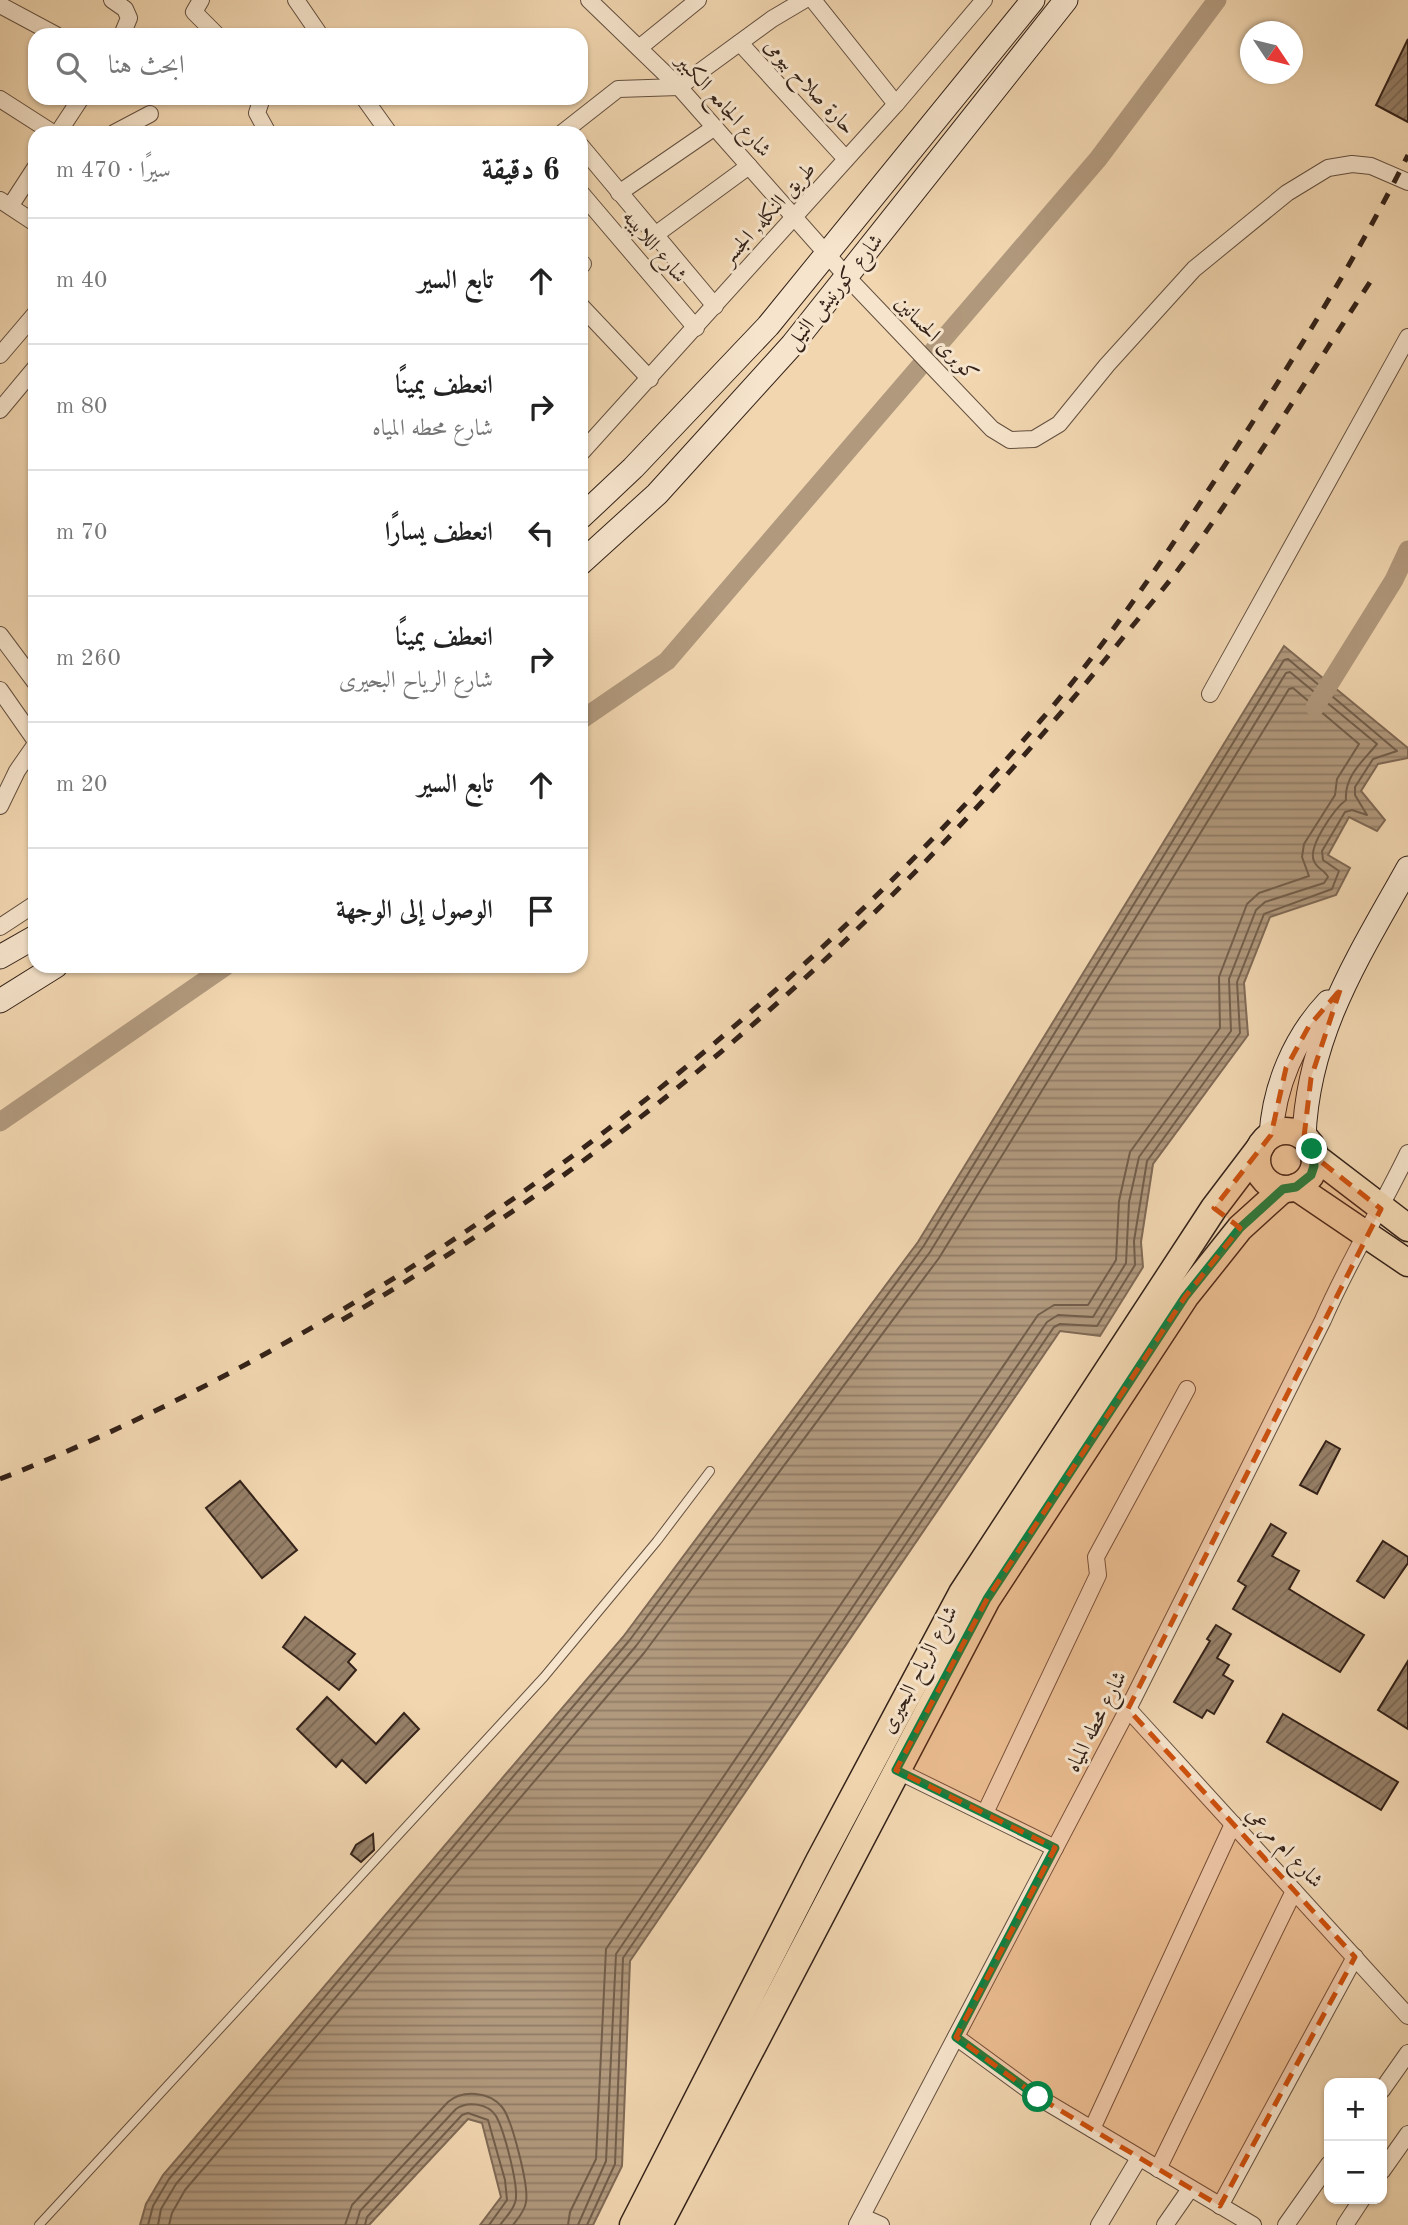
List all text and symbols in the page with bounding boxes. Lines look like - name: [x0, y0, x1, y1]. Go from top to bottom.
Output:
- north arrow: [1240, 21, 1303, 84]
- search box: [28, 28, 588, 105]
- street label: حارة صلاح بيومى: [754, 35, 858, 144]
- icon: search: [52, 48, 90, 86]
- street label: شارع الجامع الكبير: [665, 48, 776, 166]
- text: ابحث هنا: [108, 53, 185, 79]
- text: 6 دقيقة: [482, 156, 560, 186]
- street label: طريق النكله, الجسر: [715, 157, 822, 272]
- text: سيرًا · 470 m: [56, 159, 171, 182]
- street label: شارع اللابيبه: [613, 207, 690, 291]
- street label: شارع كورنيش النيل: [782, 231, 892, 357]
- icon: ahead: [522, 262, 560, 300]
- text: تابع السير: [418, 268, 493, 294]
- text: 40 m: [56, 269, 107, 292]
- street label: كوبرى الحسانين: [890, 292, 981, 386]
- text: انعطف يمينًا: [395, 373, 493, 399]
- icon: right: [522, 388, 560, 426]
- text: 80 m: [56, 395, 107, 418]
- text: شارع محطه المياه: [372, 417, 493, 440]
- icon: left: [522, 514, 560, 552]
- text: انعطف يسارًا: [385, 520, 493, 546]
- text: 70 m: [56, 521, 107, 544]
- text: انعطف يمينًا: [395, 625, 493, 651]
- icon: right: [522, 640, 560, 678]
- text: 260 m: [56, 647, 121, 670]
- text: شارع الرياح البحيرى: [339, 669, 493, 692]
- icon: ahead: [522, 766, 560, 804]
- text: تابع السير: [418, 772, 493, 798]
- text: 20 m: [56, 773, 107, 796]
- icon: arrive: [522, 892, 560, 930]
- text: الوصول إلى الوجهة: [336, 898, 493, 924]
- route end: [1296, 1133, 1327, 1164]
- street label: شارع الرياح البحيرى: [877, 1602, 969, 1740]
- street label: شارع محطه المياه: [1063, 1668, 1137, 1779]
- street label: شارع ام مرعي: [1237, 1804, 1326, 1897]
- map controls: [1324, 2078, 1387, 2204]
- button: +: [1324, 2078, 1387, 2141]
- route start: [1022, 2081, 1053, 2112]
- button: −: [1324, 2141, 1387, 2204]

